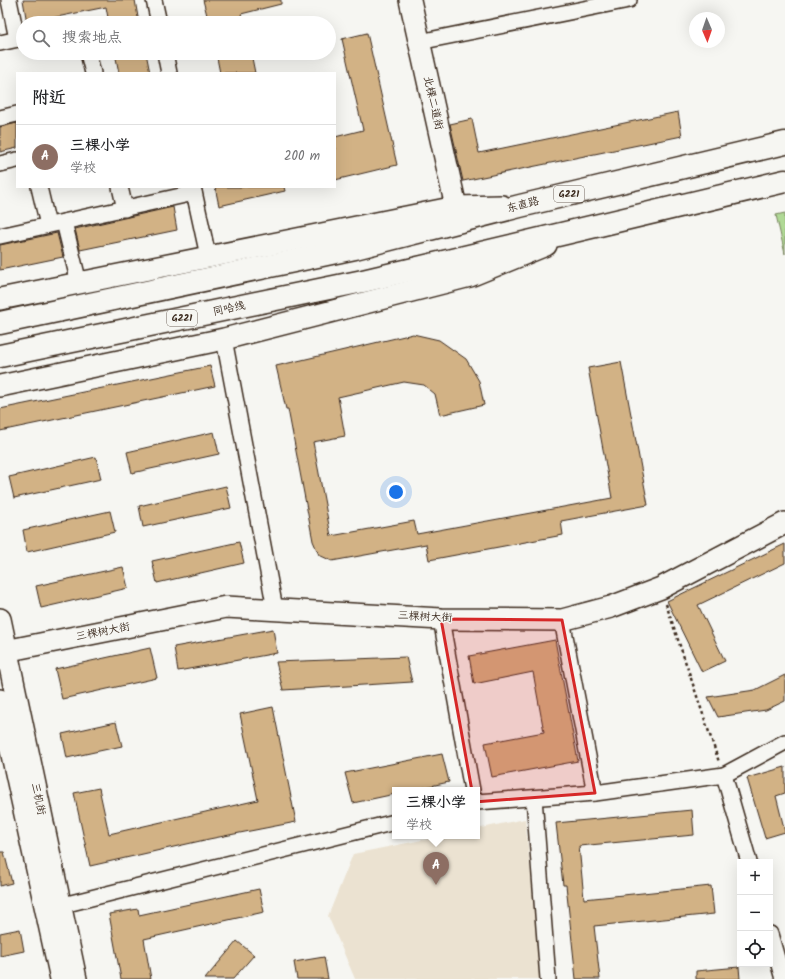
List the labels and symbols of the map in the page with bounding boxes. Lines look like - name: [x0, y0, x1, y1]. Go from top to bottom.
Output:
- north arrow: [689, 12, 725, 48]
- street label: 北棵二道街: [418, 74, 448, 133]
- road number: G221: [554, 186, 584, 202]
- street label: 东直路: [505, 192, 541, 218]
- street label: 同哈线: [211, 297, 247, 321]
- road number: G221: [167, 310, 197, 326]
- your location: [386, 482, 406, 502]
- street label: 三棵树大街: [397, 607, 454, 627]
- street label: 三棵树大街: [74, 618, 133, 646]
- street label: 三机街: [26, 781, 50, 818]
- pin: A: [423, 852, 449, 885]

